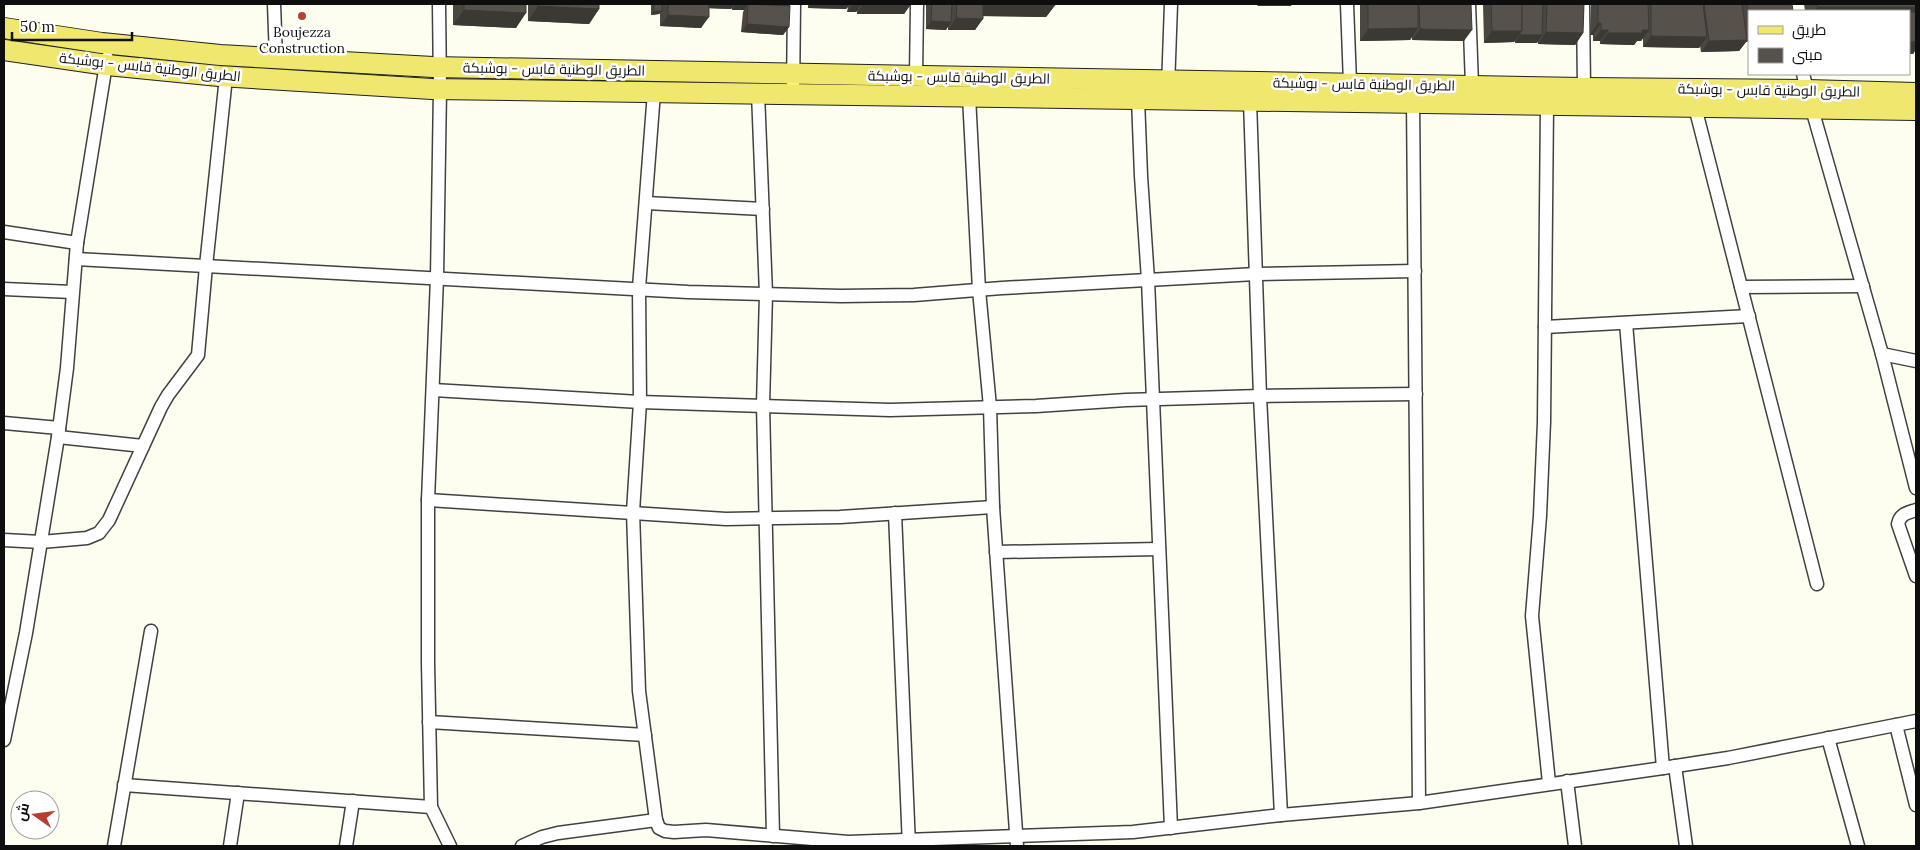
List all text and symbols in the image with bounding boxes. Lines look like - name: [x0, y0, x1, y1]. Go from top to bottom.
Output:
- scale bar: [12, 10, 132, 42]
- marker: Boujezza Construction: [296, 10, 308, 22]
- legend: [1748, 10, 1910, 75]
- text: 50 m: [20, 17, 55, 36]
- text: طريق: [1792, 20, 1826, 40]
- place label: Boujezza Construction: [259, 23, 346, 57]
- text: مبنى: [1792, 45, 1823, 65]
- street label: الطريق الوطنية قابس - بوشبكة: [58, 49, 242, 85]
- street label: الطريق الوطنية قابس - بوشبكة: [463, 58, 645, 80]
- street label: الطريق الوطنية قابس - بوشبكة: [868, 66, 1050, 88]
- street label: الطريق الوطنية قابس - بوشبكة: [1273, 73, 1455, 95]
- street label: الطريق الوطنية قابس - بوشبكة: [1678, 79, 1860, 101]
- north arrow: [10, 790, 60, 840]
- text: ش: [11, 801, 33, 823]

